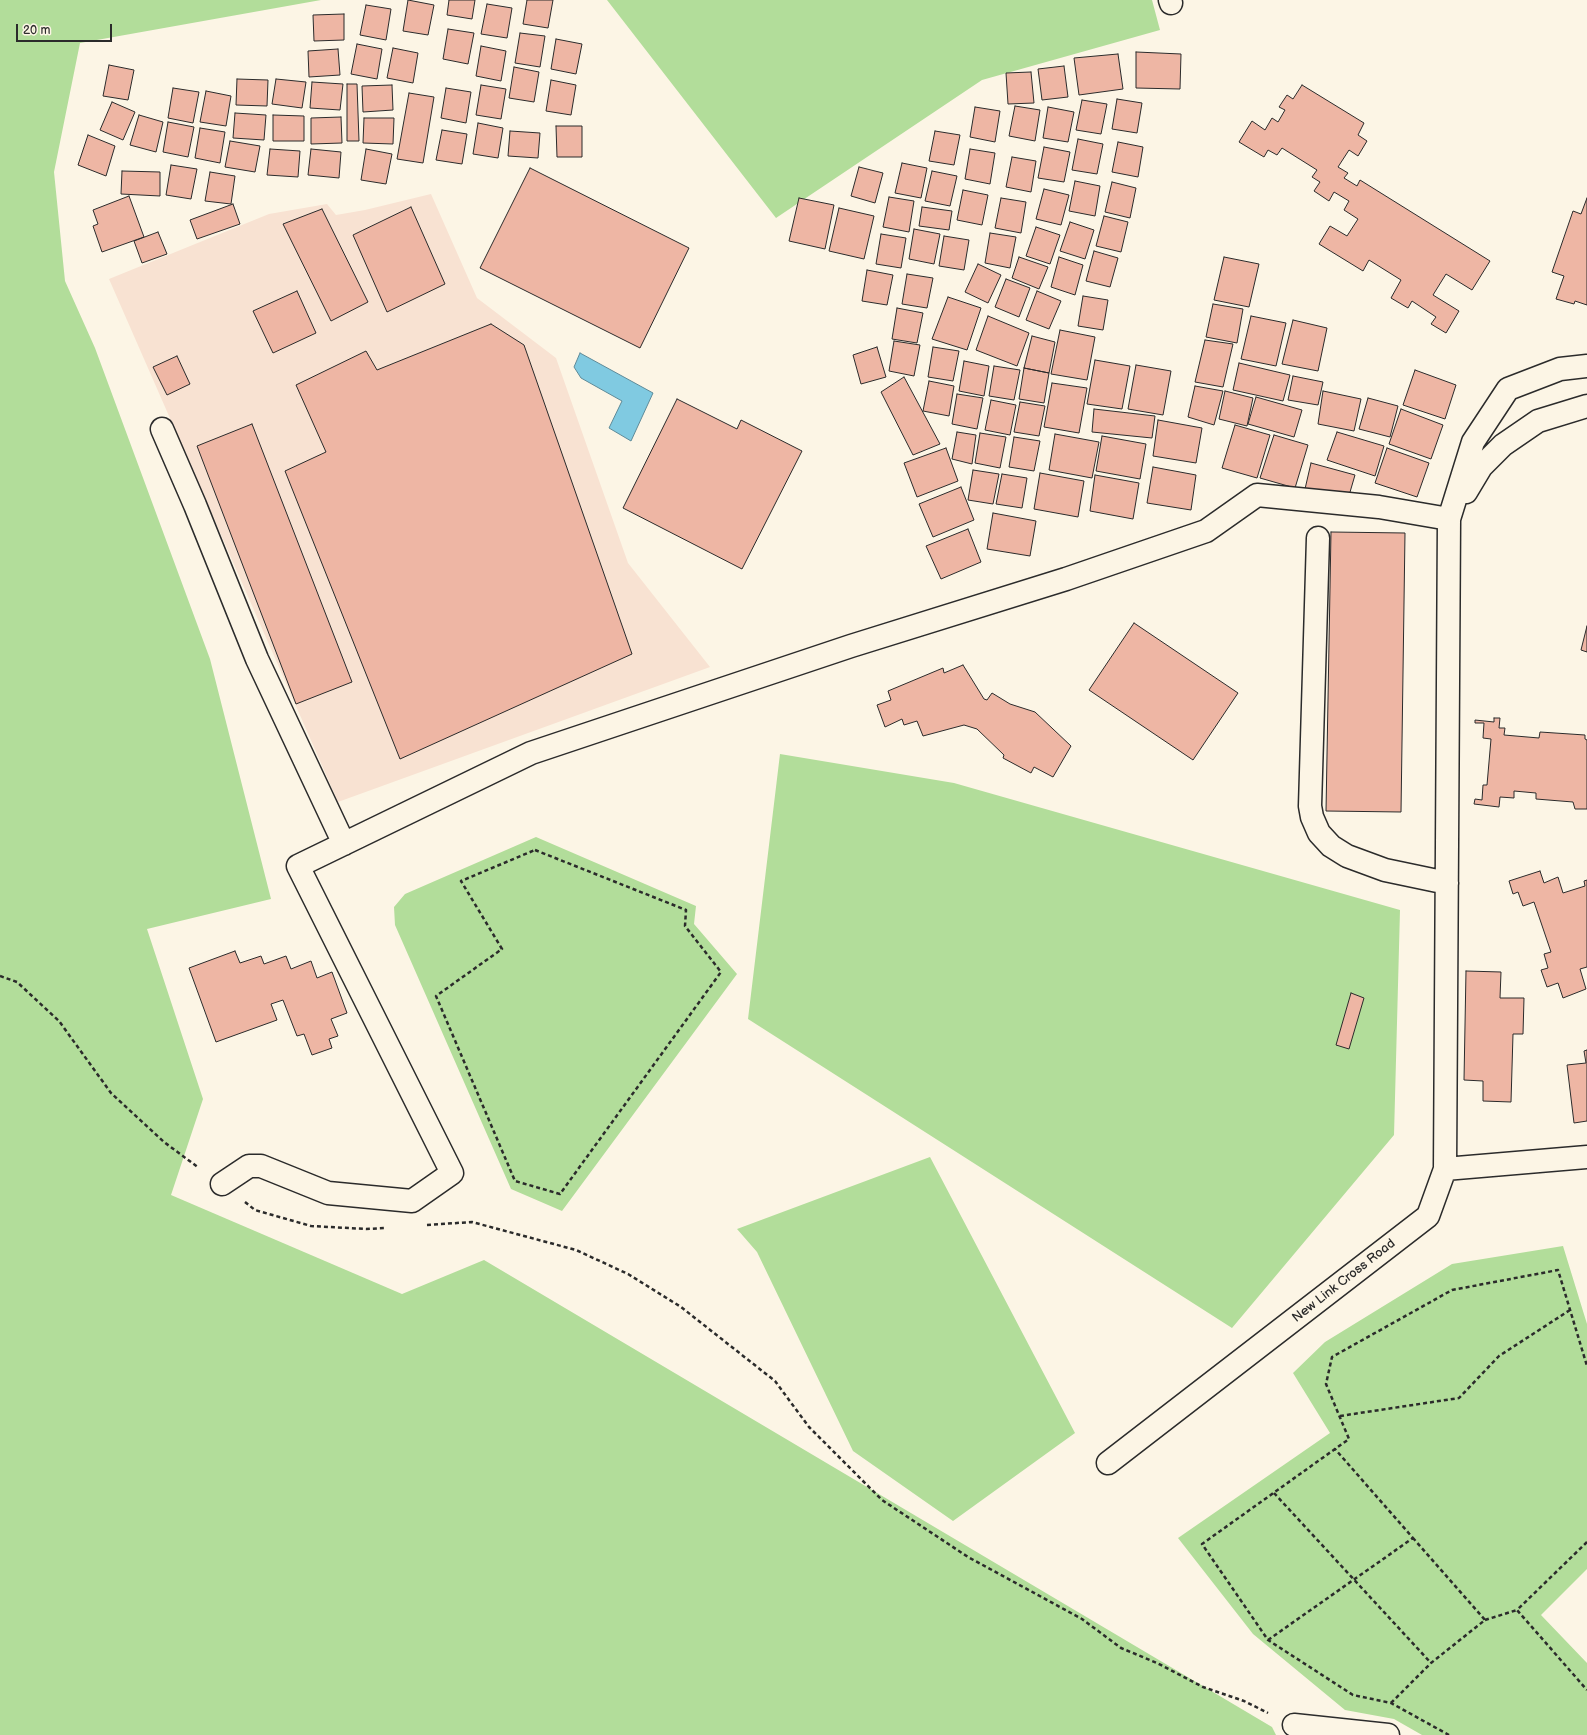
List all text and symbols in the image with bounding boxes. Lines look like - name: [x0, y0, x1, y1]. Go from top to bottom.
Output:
- scale bar: [18, 16, 114, 42]
- text: 20 m: [23, 23, 50, 38]
- street label: New Link Cross Road: [1289, 1236, 1399, 1326]

